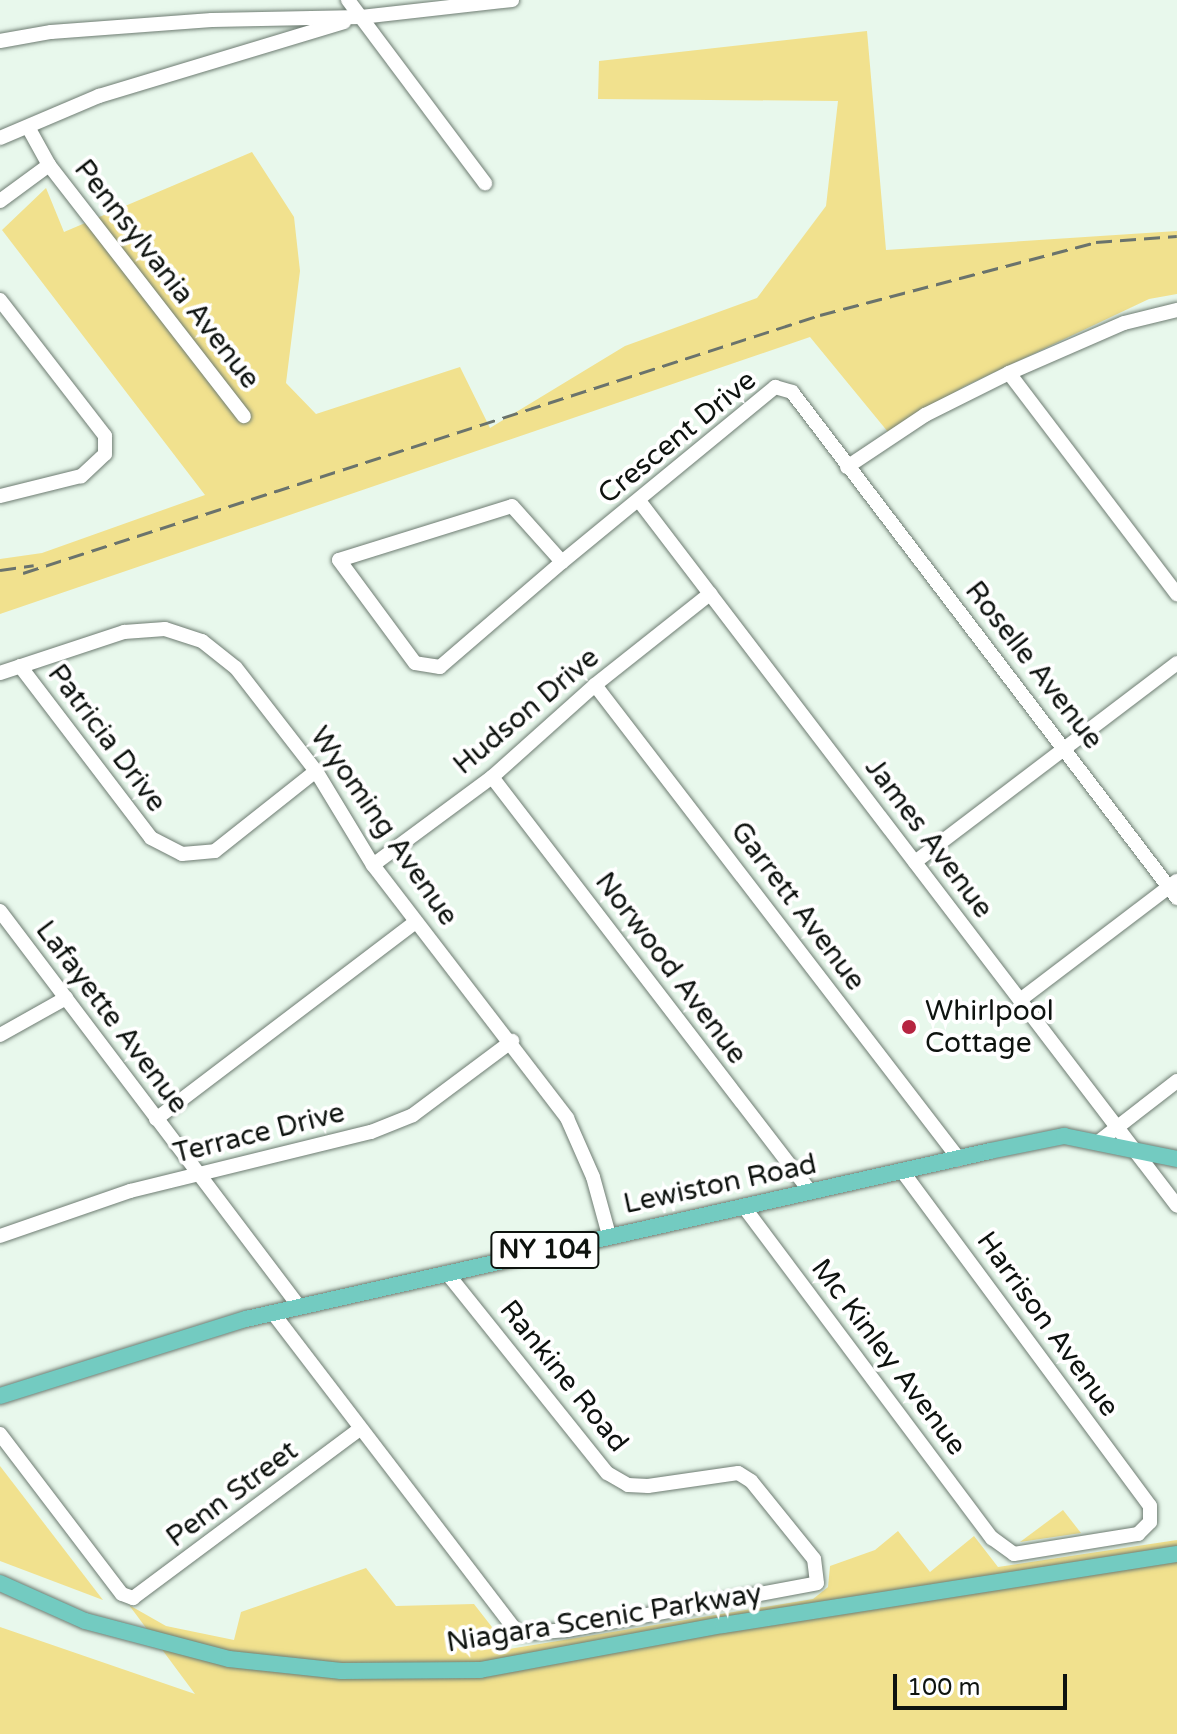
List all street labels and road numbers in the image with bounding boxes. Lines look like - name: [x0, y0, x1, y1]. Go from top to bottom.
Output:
- street label: Pennsylvania Avenue: [67, 153, 267, 395]
- street label: Crescent Drive: [591, 363, 763, 511]
- street label: Roselle Avenue: [958, 574, 1110, 756]
- street label: Hudson Drive: [447, 641, 605, 781]
- street label: Patricia Drive: [41, 658, 173, 818]
- street label: Wyoming Avenue: [303, 720, 465, 932]
- street label: James Avenue: [858, 752, 1000, 924]
- street label: Garrett Avenue: [724, 815, 872, 997]
- street label: Norwood Avenue: [588, 866, 754, 1070]
- street label: Lafayette Avenue: [29, 914, 195, 1120]
- street label: Terrace Drive: [170, 1096, 348, 1170]
- street label: Lewiston Road: [620, 1147, 820, 1221]
- street label: Harrison Avenue: [970, 1225, 1126, 1423]
- road number: NY 104: [489, 1228, 601, 1272]
- street label: Mc Kinley Avenue: [804, 1252, 974, 1462]
- street label: Rankine Road: [493, 1293, 635, 1459]
- street label: Penn Street: [160, 1434, 304, 1554]
- street label: Niagara Scenic Parkway: [444, 1576, 764, 1660]

